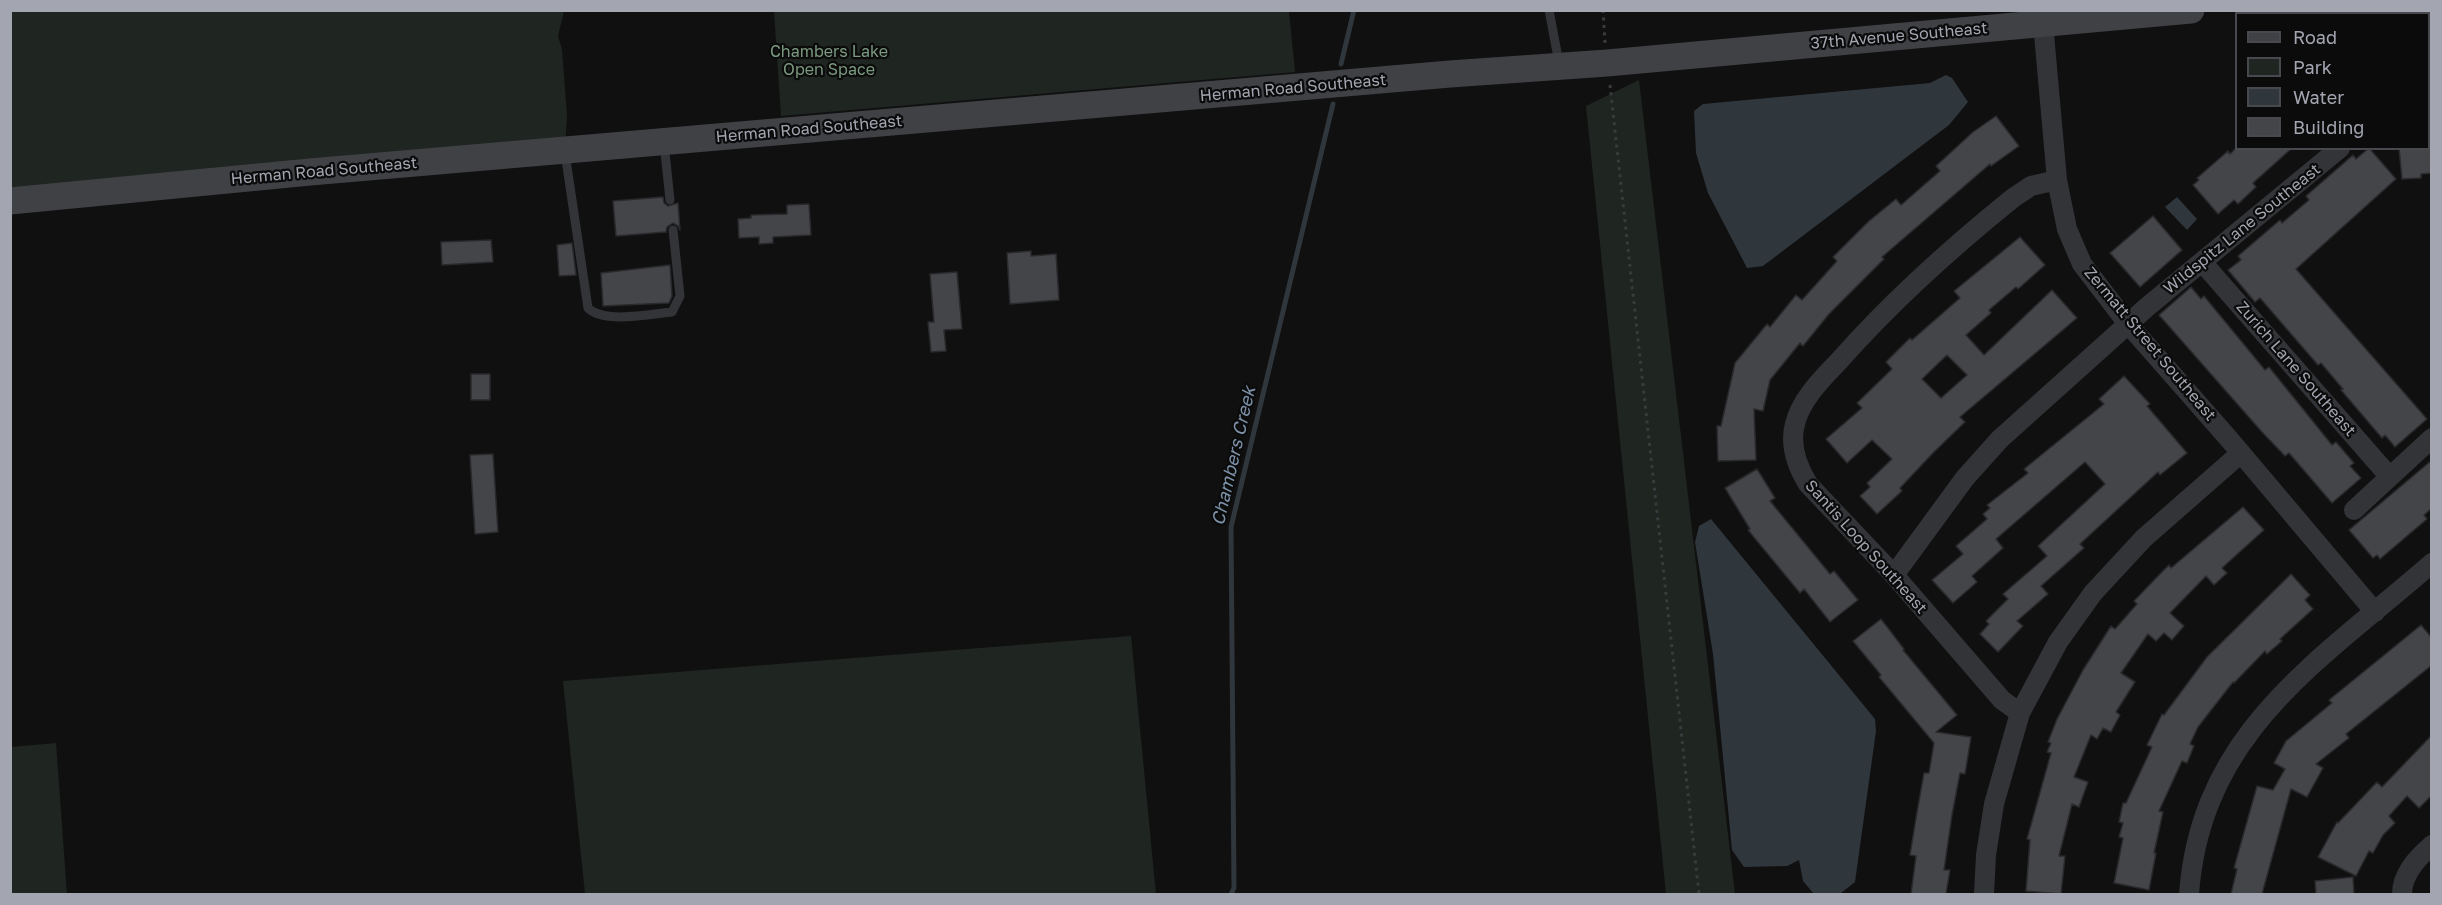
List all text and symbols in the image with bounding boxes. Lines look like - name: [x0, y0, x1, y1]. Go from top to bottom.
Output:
- legend: [2235, 12, 2430, 150]
- street label: 37th Avenue Southeast: [1810, 19, 1988, 53]
- text: Road: [2293, 26, 2337, 48]
- park label: Chambers Lake Open Space: [770, 42, 888, 80]
- text: Park: [2293, 56, 2332, 78]
- street label: Herman Road Southeast: [1199, 70, 1387, 106]
- text: Water: [2293, 86, 2344, 108]
- street label: Herman Road Southeast: [715, 111, 903, 147]
- text: Building: [2293, 116, 2364, 138]
- street label: Herman Road Southeast: [230, 153, 418, 189]
- street label: Wildspitz Lane Southeast: [2160, 160, 2324, 298]
- street label: Zermatt Street Southeast: [2080, 263, 2220, 425]
- street label: Zurich Lane Southeast: [2232, 298, 2360, 440]
- water label: Chambers Creek: [1207, 384, 1261, 528]
- street label: Santis Loop Southeast: [1801, 476, 1931, 618]

